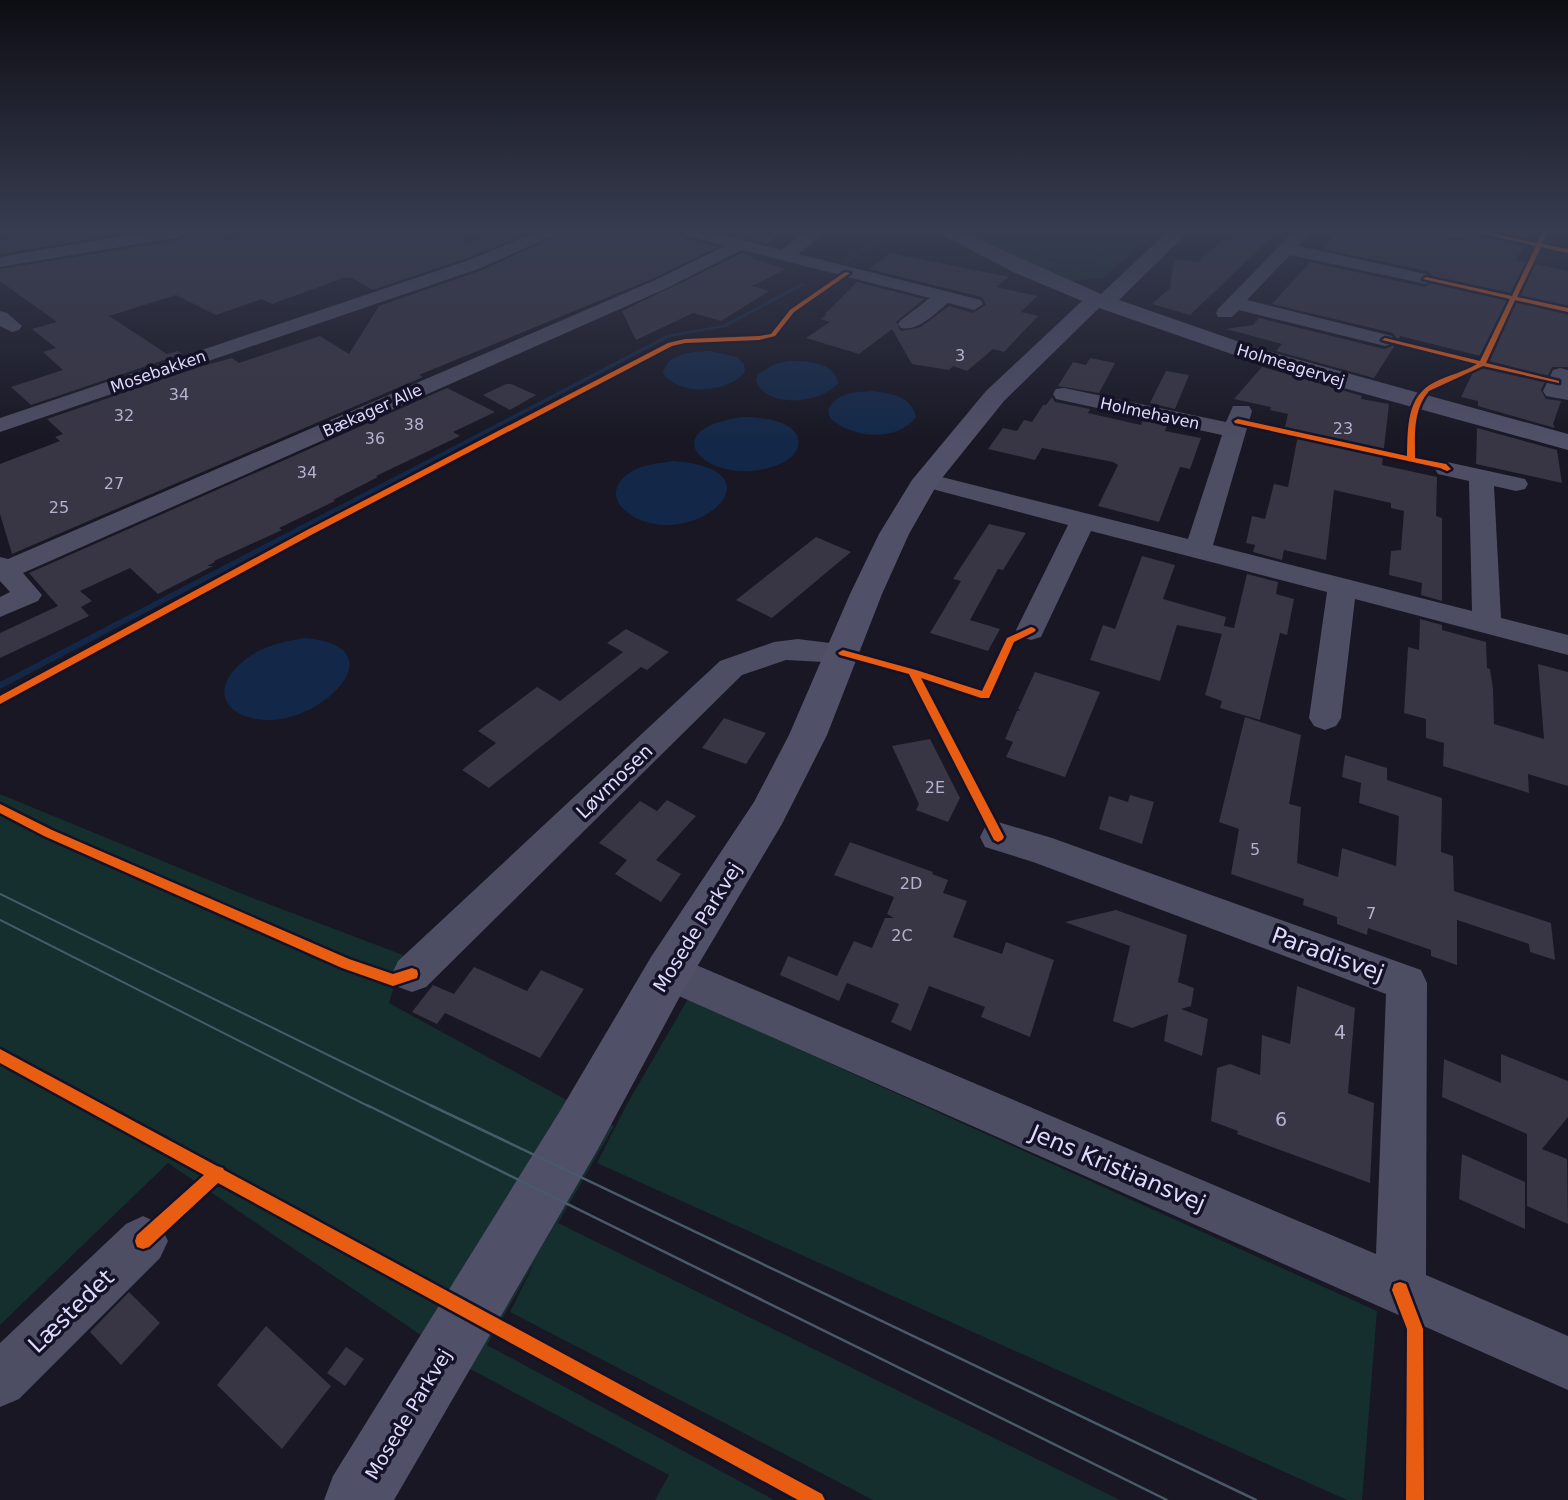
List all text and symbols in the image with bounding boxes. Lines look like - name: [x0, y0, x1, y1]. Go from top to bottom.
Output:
- street label: Holmeagervej: [1235, 340, 1347, 391]
- street label: Mosebakken: [108, 346, 208, 397]
- house number: 3: [955, 346, 965, 365]
- street label: Bækager Alle: [320, 380, 425, 441]
- house number: 34: [169, 385, 189, 404]
- street label: Holmehaven: [1098, 394, 1201, 433]
- house number: 32: [114, 406, 134, 425]
- house number: 38: [404, 415, 424, 434]
- house number: 23: [1333, 419, 1353, 438]
- house number: 36: [365, 429, 385, 448]
- house number: 34: [297, 463, 317, 482]
- house number: 27: [104, 474, 124, 493]
- house number: 25: [49, 498, 69, 517]
- street label: Løvmosen: [571, 739, 657, 823]
- house number: 2E: [925, 778, 945, 797]
- house number: 5: [1250, 840, 1260, 859]
- street label: Mosede Parkvej: [648, 858, 746, 996]
- house number: 2D: [900, 874, 922, 893]
- house number: 7: [1366, 904, 1376, 923]
- street label: Paradisvej: [1268, 922, 1388, 986]
- house number: 2C: [891, 926, 913, 945]
- house number: 4: [1334, 1021, 1346, 1043]
- house number: 6: [1275, 1108, 1287, 1130]
- street label: Jens Kristiansvej: [1025, 1119, 1210, 1217]
- street label: Læstedet: [23, 1264, 119, 1358]
- street label: Mosede Parkvej: [360, 1345, 456, 1483]

